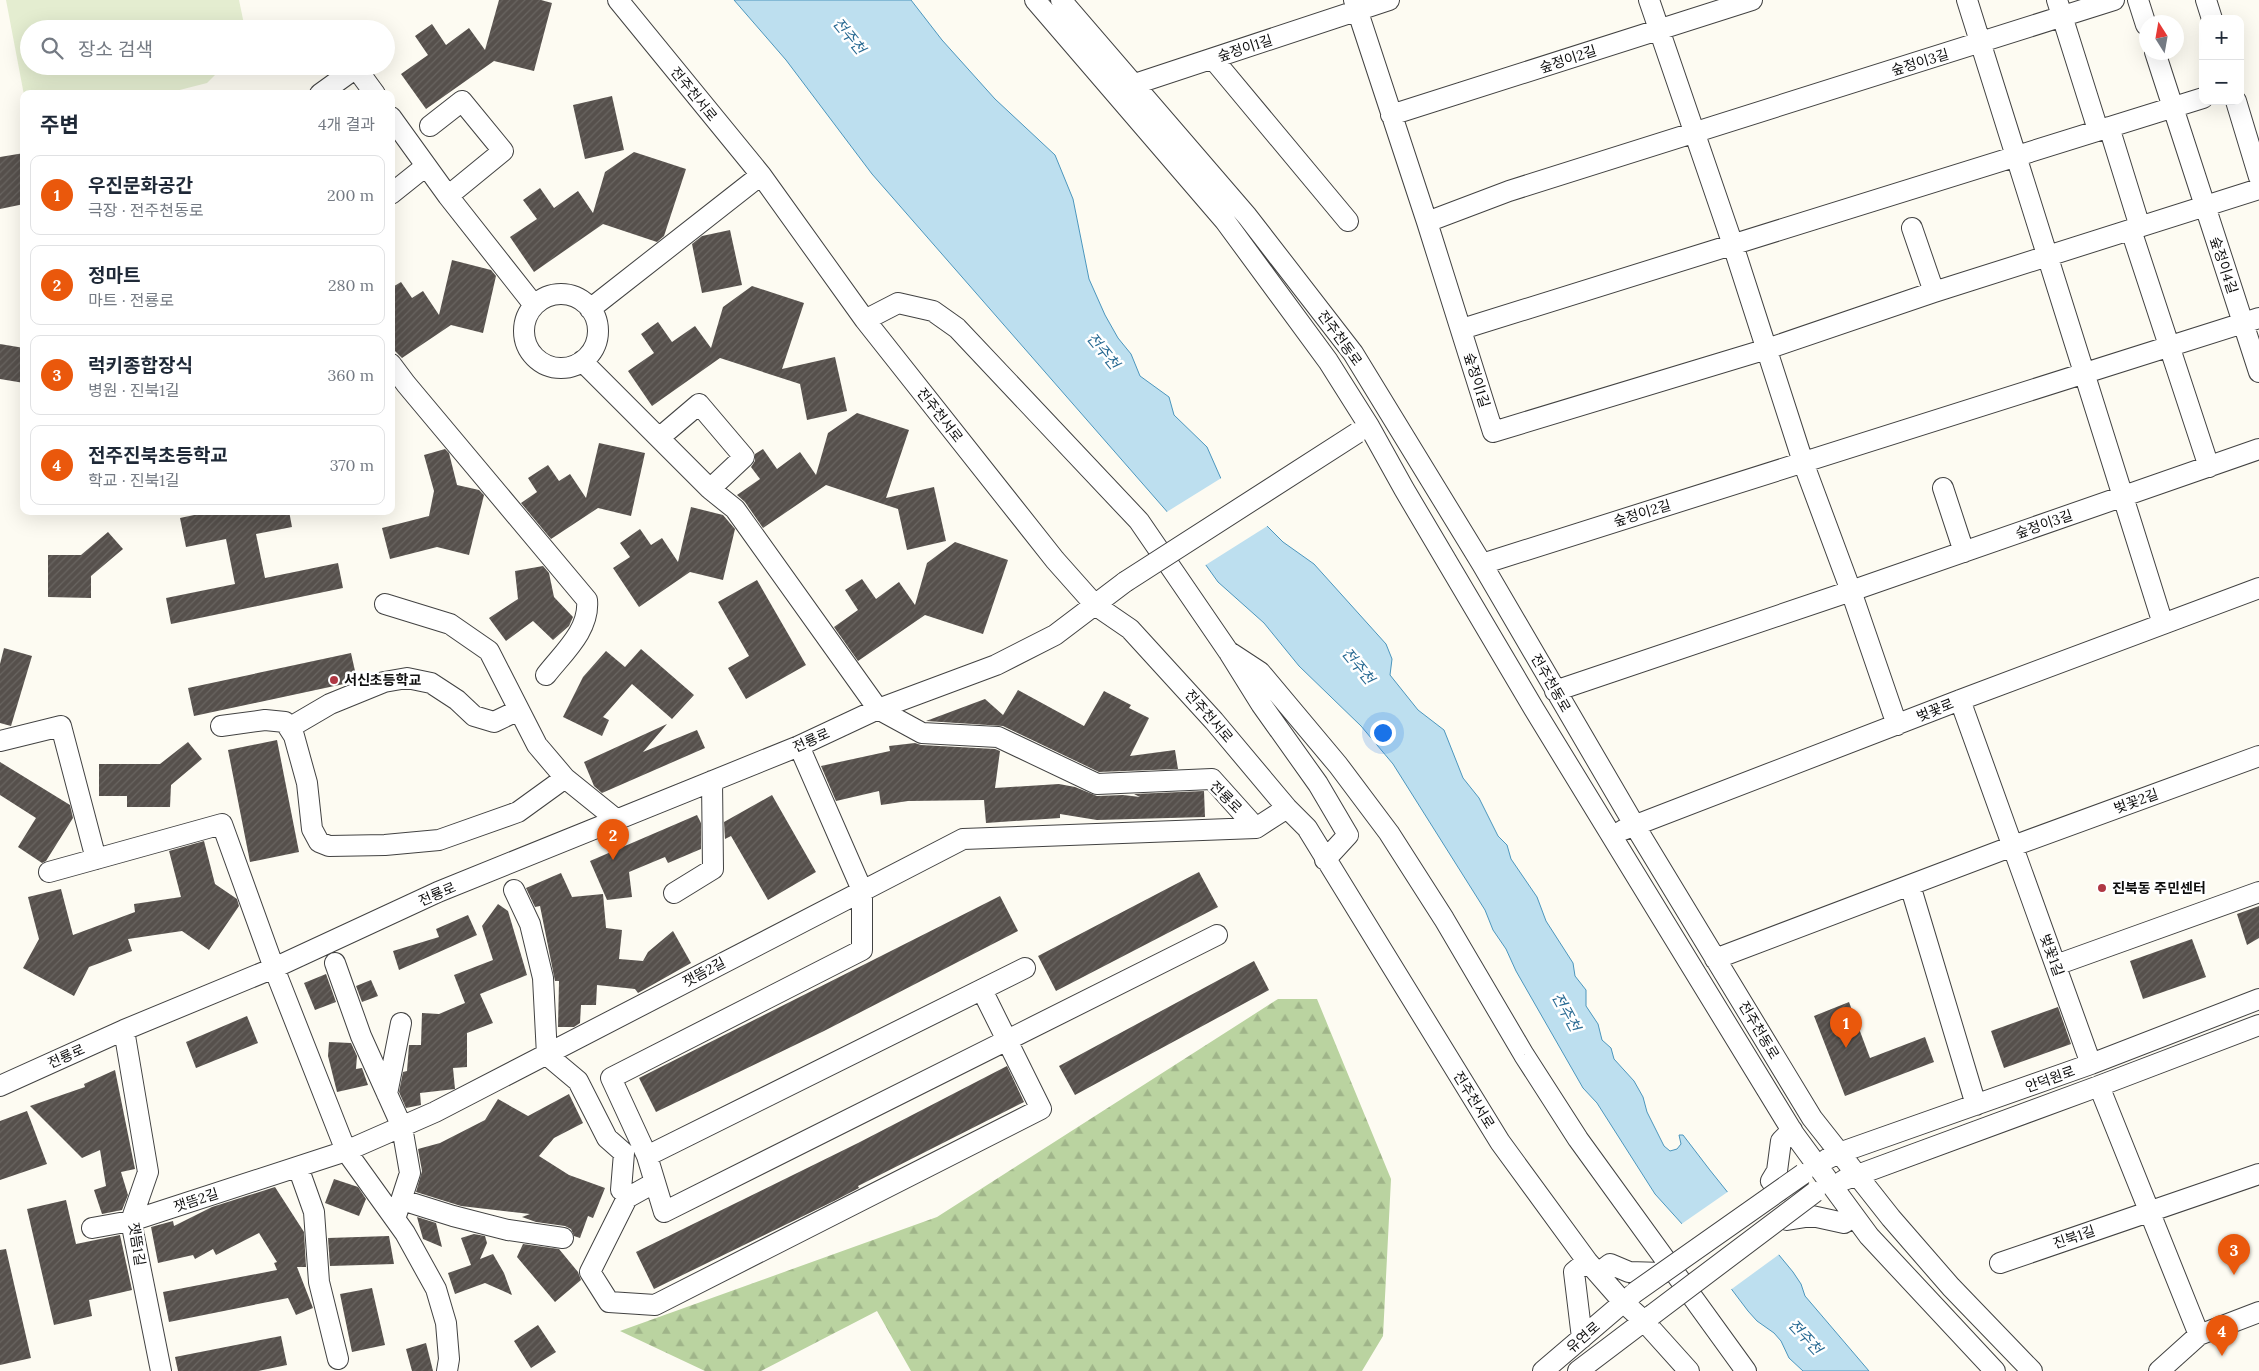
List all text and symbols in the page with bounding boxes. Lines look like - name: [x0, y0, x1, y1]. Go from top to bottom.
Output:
- water label: 전주천: [829, 14, 871, 59]
- north arrow: [2139, 15, 2184, 60]
- map controls: [2199, 15, 2244, 105]
- button: +: [2199, 15, 2244, 60]
- search box: [20, 20, 395, 75]
- street label: 숲정이1길: [1215, 31, 1275, 65]
- icon: search: [38, 34, 66, 62]
- text: 장소 검색: [78, 37, 153, 61]
- street label: 숲정이2길: [1537, 41, 1599, 77]
- street label: 숲정이3길: [1889, 45, 1951, 79]
- button: −: [2199, 60, 2244, 105]
- street label: 전주천서로: [667, 63, 721, 125]
- text: 주변: [40, 111, 79, 138]
- text: 4개 결과: [318, 114, 375, 134]
- text: 우진문화공간: [88, 173, 193, 197]
- text: 1: [54, 185, 60, 205]
- text: 200 m: [327, 185, 374, 205]
- text: 극장 · 전주천동로: [88, 200, 203, 220]
- street label: 숲정이4길: [2206, 234, 2242, 296]
- text: 정마트: [88, 263, 140, 287]
- text: 2: [53, 275, 61, 295]
- text: 280 m: [328, 275, 374, 295]
- text: 마트 · 전룡로: [88, 290, 174, 310]
- street label: 전주천동로: [1314, 307, 1366, 369]
- water label: 전주천: [1083, 329, 1125, 374]
- street label: 숲정이1길: [1460, 350, 1494, 410]
- text: 럭키종합장식: [88, 353, 193, 377]
- text: 3: [53, 365, 61, 385]
- text: 360 m: [327, 365, 374, 385]
- text: 병원 · 진북1길: [88, 380, 180, 400]
- street label: 전주천서로: [913, 384, 967, 446]
- text: 전주진북초등학교: [88, 443, 228, 467]
- text: 4: [53, 455, 61, 475]
- text: 370 m: [330, 455, 374, 475]
- text: 학교 · 진북1길: [88, 470, 180, 490]
- street label: 숲정이2길: [1611, 496, 1673, 530]
- street label: 숲정이3길: [2013, 506, 2075, 542]
- water label: 전주천: [1338, 644, 1380, 689]
- street label: 전주천동로: [1527, 651, 1575, 715]
- place label: 서신초등학교: [344, 671, 421, 689]
- marker: 서신초등학교: [328, 674, 340, 686]
- street label: 전주천서로: [1181, 686, 1237, 746]
- street label: 벚꽃로: [1914, 694, 1956, 726]
- your location: [1370, 720, 1396, 746]
- street label: 전룡로: [790, 724, 832, 756]
- street label: 전룡로: [1206, 777, 1246, 817]
- street label: 벚꽃2길: [2111, 785, 2161, 817]
- pin: 2: [597, 819, 629, 860]
- street label: 전룡로: [416, 878, 458, 910]
- place label: 진북동 주민센터: [2112, 879, 2206, 897]
- marker: 진북동 주민센터: [2096, 882, 2108, 894]
- street label: 벚꽃1길: [2036, 931, 2068, 979]
- street label: 잿뜸2길: [679, 953, 729, 991]
- water label: 전주천: [1548, 989, 1586, 1036]
- street label: 전주천동로: [1735, 998, 1783, 1062]
- pin: 1: [1830, 1007, 1862, 1048]
- street label: 전룡로: [45, 1040, 87, 1072]
- street label: 안덕원로: [2023, 1062, 2077, 1096]
- street label: 전주천서로: [1449, 1068, 1499, 1132]
- street label: 잿뜸2길: [171, 1184, 221, 1216]
- street label: 잿뜸1길: [125, 1221, 149, 1267]
- street label: 진북1길: [2050, 1221, 2098, 1253]
- pin: 3: [2218, 1234, 2250, 1275]
- water label: 전주천: [1784, 1315, 1828, 1360]
- pin: 4: [2206, 1315, 2238, 1356]
- street label: 유연로: [1563, 1317, 1604, 1356]

